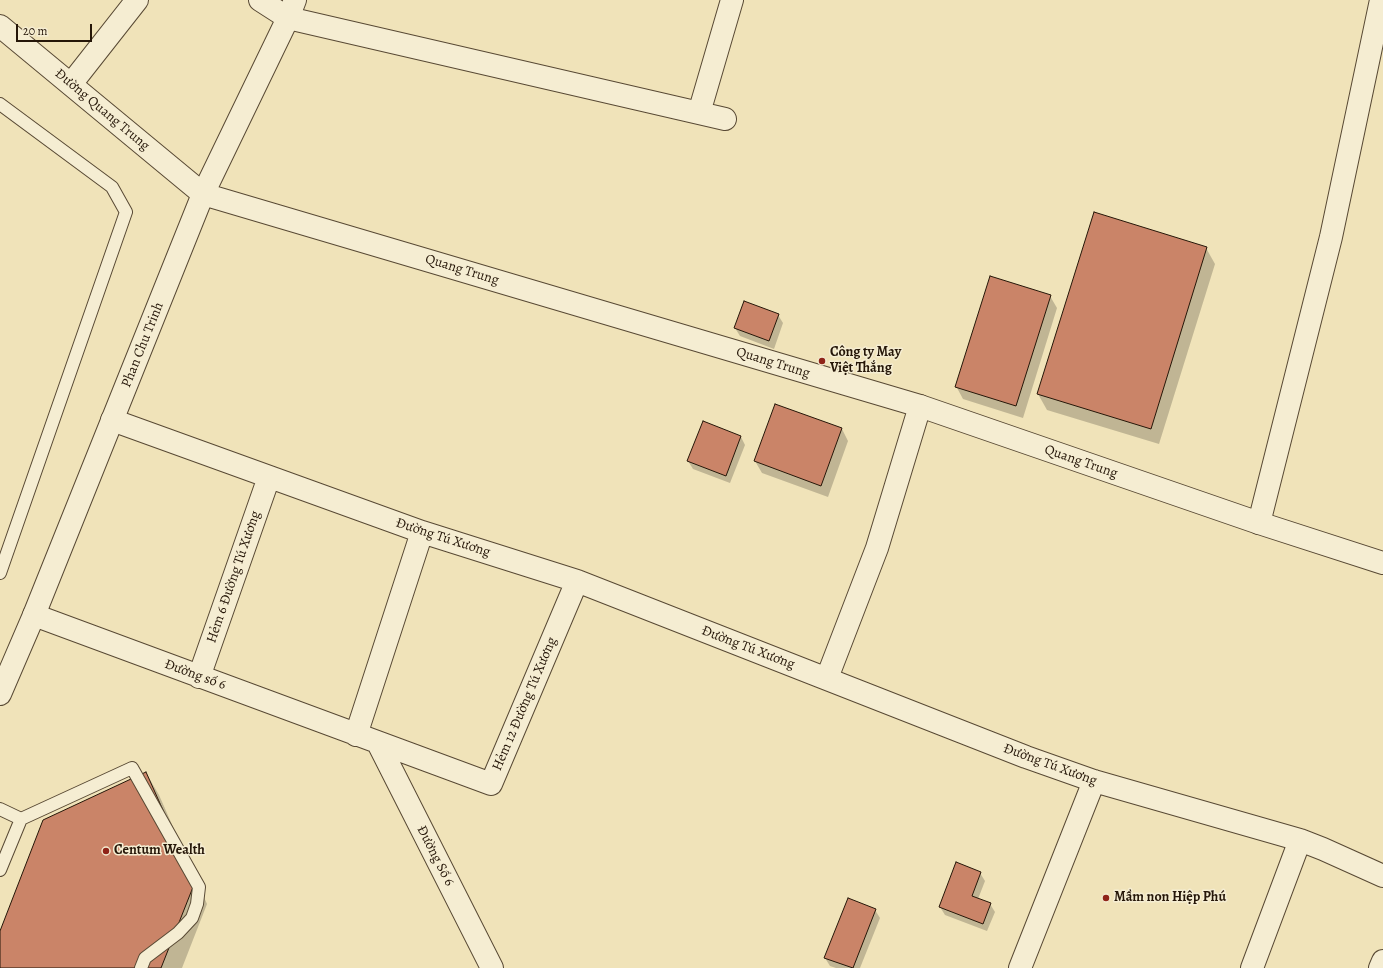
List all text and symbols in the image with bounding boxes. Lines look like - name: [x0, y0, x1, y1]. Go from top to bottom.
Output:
- scale bar: [18, 16, 94, 42]
- text: 20 m: [23, 23, 47, 39]
- street label: Đường Quang Trung: [51, 65, 153, 155]
- street label: Quang Trung: [423, 251, 501, 289]
- street label: Phan Chu Trinh: [118, 300, 168, 390]
- street label: Quang Trung: [734, 344, 812, 382]
- place label: Công ty May Việt Thắng: [830, 345, 901, 378]
- marker: Công ty May Việt Thắng: [817, 356, 827, 366]
- street label: Quang Trung: [1042, 442, 1120, 482]
- street label: Hẻm 6 Đường Tú Xương: [203, 509, 265, 645]
- street label: Đường Tú Xương: [394, 515, 492, 561]
- street label: Đường Tú Xương: [699, 623, 797, 673]
- street label: Hẻm 12 Đường Tú Xương: [489, 635, 561, 773]
- street label: Đường số 6: [162, 656, 228, 694]
- street label: Đường Tú Xương: [1001, 740, 1099, 790]
- street label: Đường Số 6: [413, 823, 457, 889]
- place label: Centum Wealth: [114, 843, 205, 859]
- marker: Centum Wealth: [101, 846, 111, 856]
- place label: Mầm non Hiệp Phú: [1114, 890, 1226, 906]
- marker: Mầm non Hiệp Phú: [1101, 893, 1111, 903]

